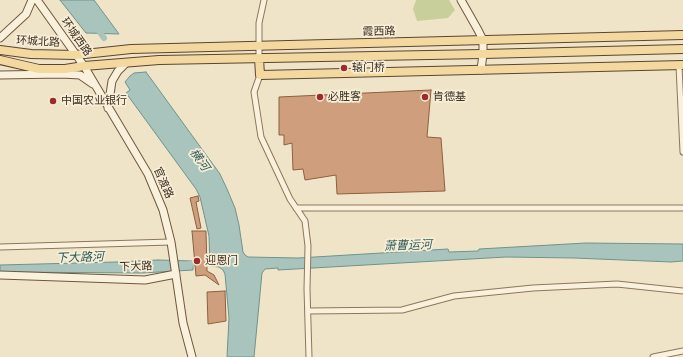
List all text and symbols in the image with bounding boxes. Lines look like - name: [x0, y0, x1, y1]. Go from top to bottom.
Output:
- street label: 环城西路: [58, 15, 94, 59]
- street label: 霞西路: [362, 25, 396, 39]
- street label: 环城北路: [16, 34, 60, 50]
- place label: 辕门桥: [352, 61, 385, 75]
- marker: 辕门桥: [339, 63, 349, 73]
- place label: 必胜客: [328, 90, 361, 104]
- place label: 肯德基: [433, 90, 466, 104]
- marker: 必胜客: [315, 92, 325, 102]
- marker: 肯德基: [420, 92, 430, 102]
- place label: 中国农业银行: [61, 94, 127, 108]
- marker: 中国农业银行: [48, 96, 58, 106]
- water label: 横河: [186, 146, 212, 174]
- street label: 官渡路: [150, 165, 176, 201]
- water label: 萧曹运河: [384, 238, 432, 254]
- water label: 下大路河: [56, 250, 104, 266]
- place label: 迎恩门: [205, 254, 238, 268]
- marker: 迎恩门: [192, 256, 202, 266]
- street label: 下大路: [119, 260, 153, 274]

